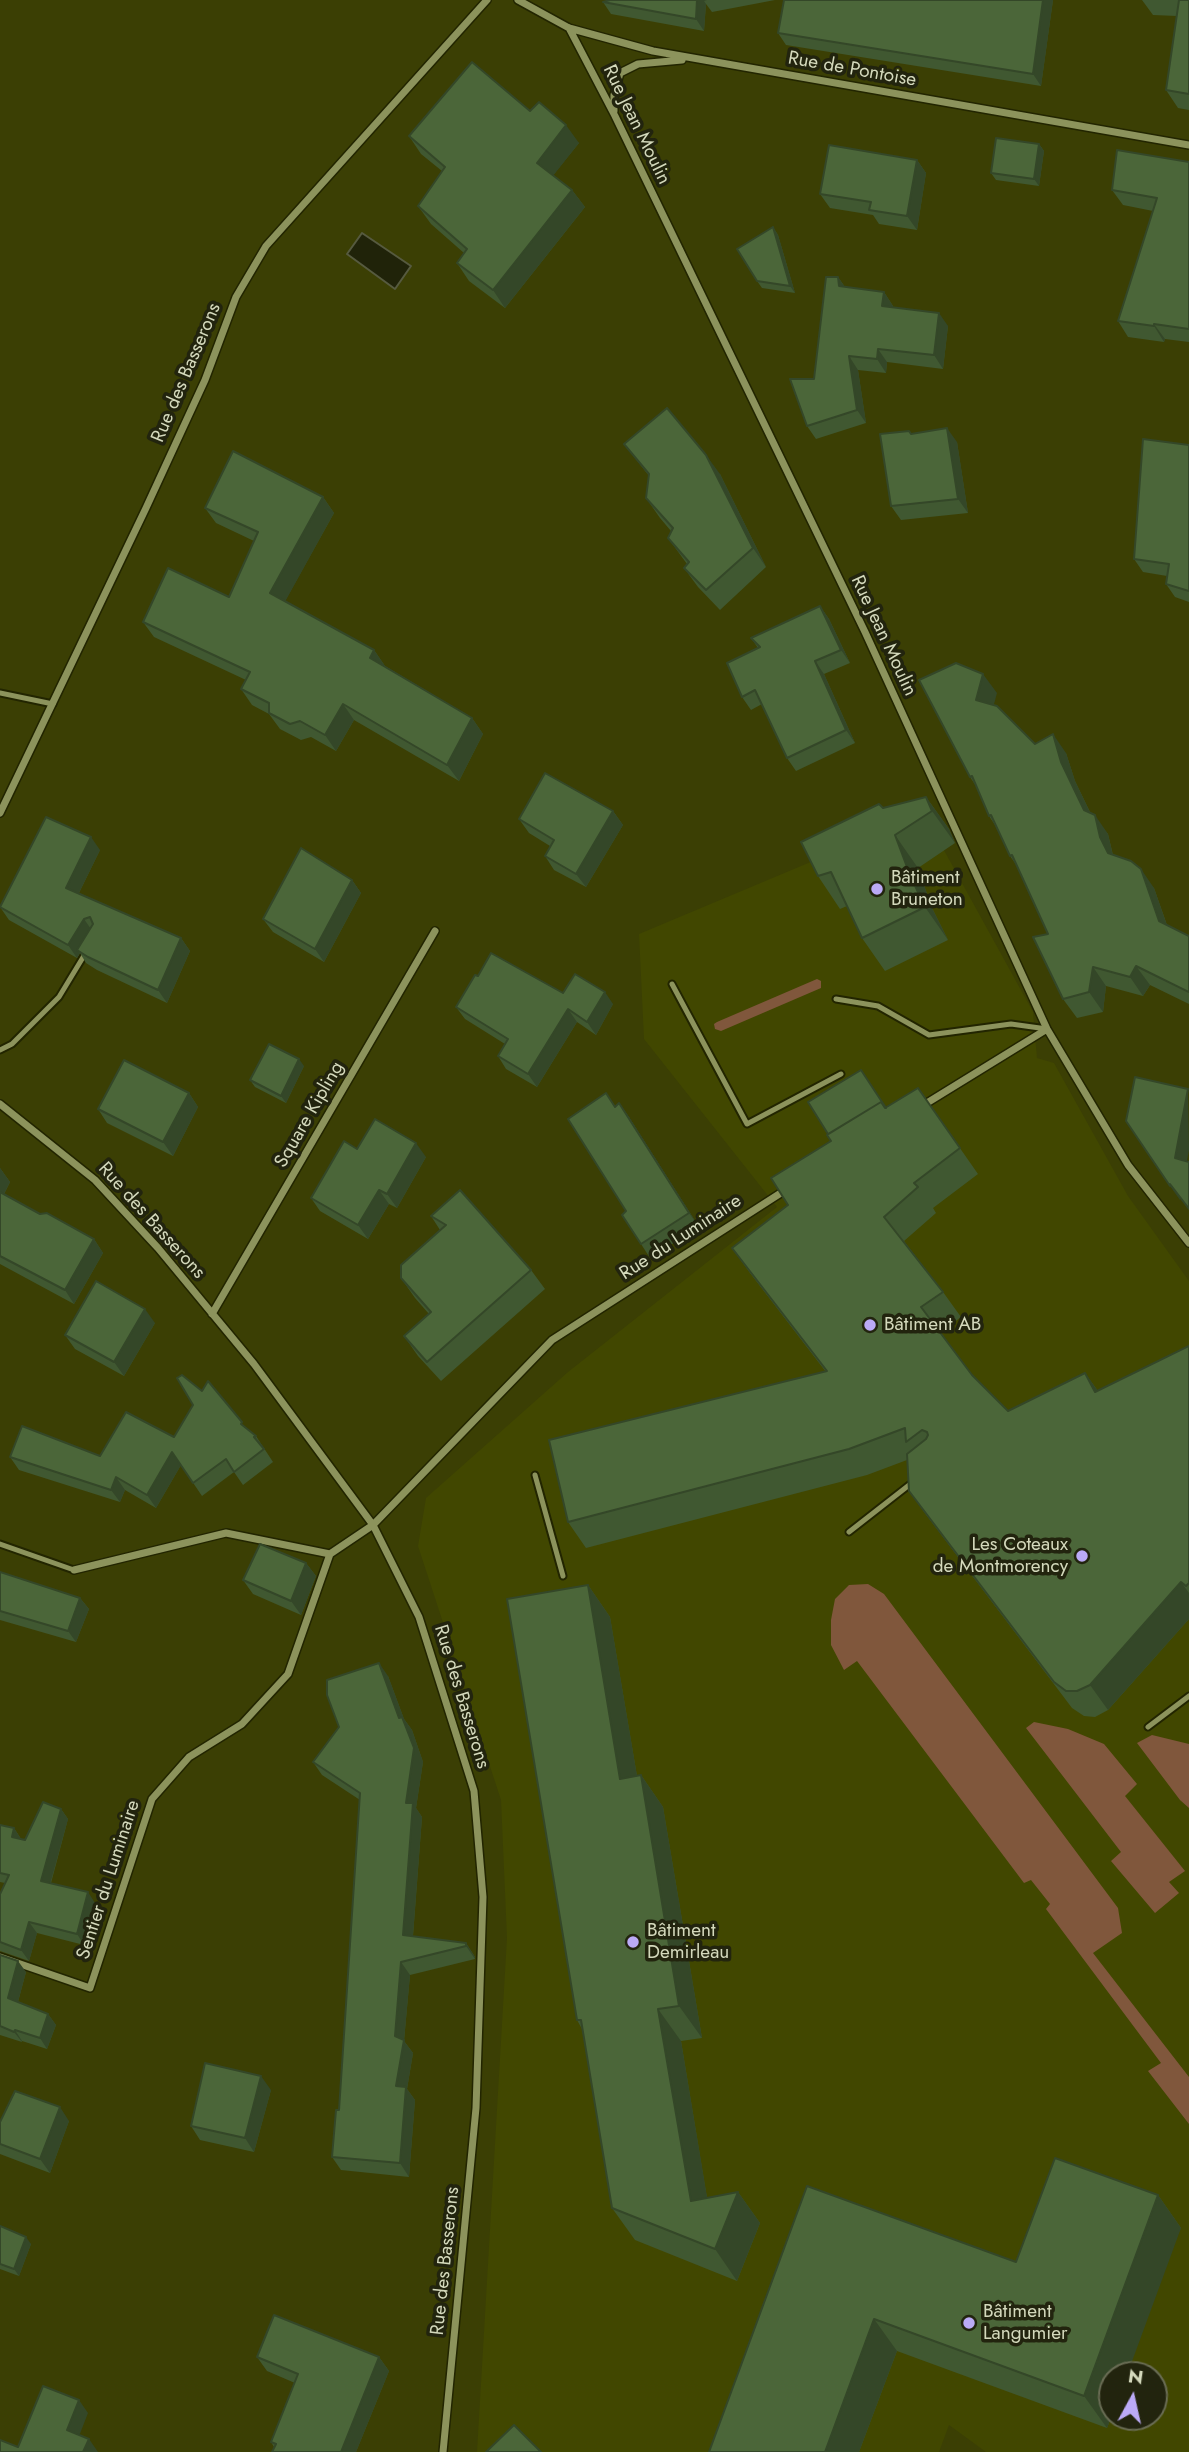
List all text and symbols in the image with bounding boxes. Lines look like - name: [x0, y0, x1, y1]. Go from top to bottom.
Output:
- street label: Rue de Pontoise: [786, 47, 918, 93]
- street label: Rue Jean Moulin: [597, 61, 675, 189]
- street label: Rue des Basserons: [147, 300, 227, 446]
- street label: Rue Jean Moulin: [845, 572, 921, 700]
- place label: Bâtiment Bruneton: [891, 867, 963, 911]
- marker: Bâtiment Bruneton: [869, 881, 885, 897]
- street label: Square Kipling: [270, 1058, 350, 1172]
- street label: Rue des Basserons: [93, 1158, 209, 1284]
- street label: Rue du Luminaire: [616, 1190, 746, 1286]
- place label: Bâtiment AB: [884, 1314, 981, 1336]
- marker: Bâtiment AB: [862, 1317, 878, 1333]
- place label: Les Coteaux de Montmorency: [933, 1534, 1068, 1578]
- marker: Les Coteaux de Montmorency: [1074, 1548, 1090, 1564]
- street label: Rue des Basserons: [428, 1622, 494, 1772]
- street label: Sentier du Luminaire: [72, 1797, 146, 1963]
- place label: Bâtiment Demirleau: [647, 1920, 729, 1964]
- marker: Bâtiment Demirleau: [625, 1934, 641, 1950]
- street label: Rue des Basserons: [427, 2186, 465, 2336]
- place label: Bâtiment Langumier: [983, 2301, 1068, 2345]
- marker: Bâtiment Langumier: [961, 2315, 977, 2331]
- north arrow: [1098, 2361, 1168, 2431]
- text: N: [1126, 2362, 1145, 2391]

